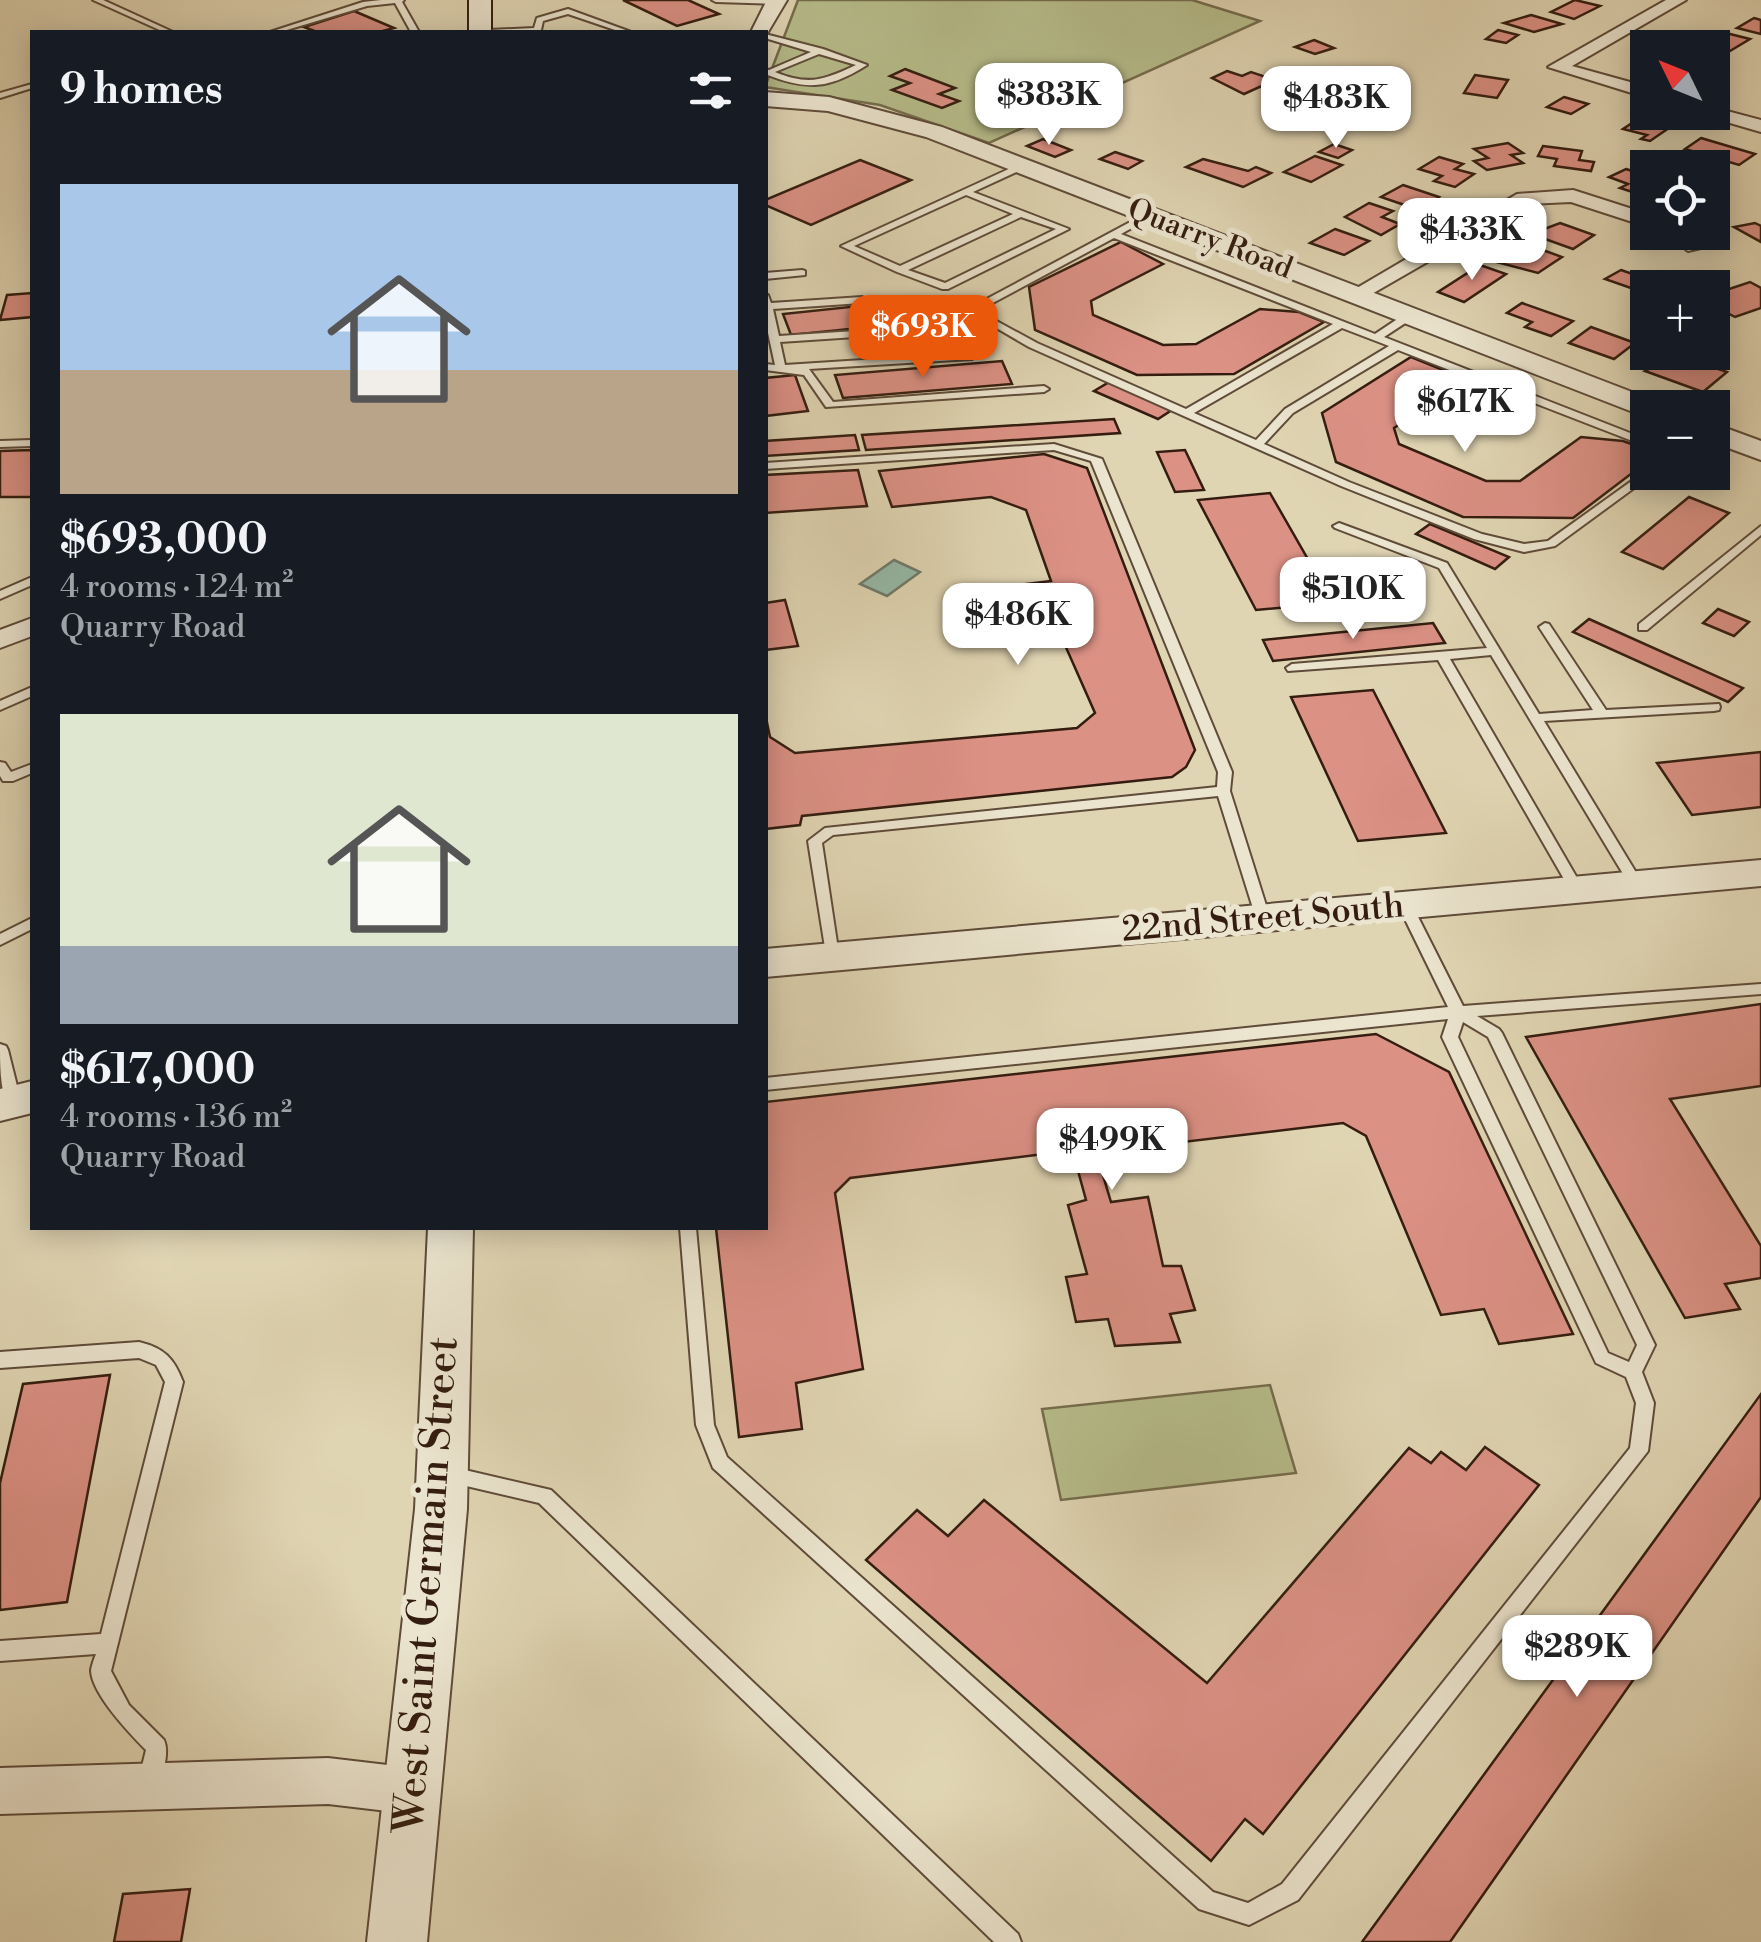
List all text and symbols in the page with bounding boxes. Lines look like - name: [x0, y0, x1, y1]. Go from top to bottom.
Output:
- north arrow: [1630, 30, 1730, 130]
- map controls: [1630, 30, 1730, 490]
- icon: filters: [683, 63, 738, 118]
- pin: $383K: [979, 63, 1119, 148]
- text: 9 homes: [60, 64, 223, 117]
- pin: $483K: [1266, 66, 1406, 151]
- text: $383K: [997, 75, 1101, 115]
- text: $483K: [1283, 78, 1389, 118]
- button: locate: [1630, 150, 1730, 250]
- street label: Quarry Road: [1122, 190, 1298, 288]
- pin: $433K: [1402, 198, 1542, 283]
- text: $433K: [1420, 210, 1524, 250]
- icon: home: [309, 249, 489, 429]
- button: +: [1630, 270, 1730, 370]
- pin: $693K: [853, 295, 993, 380]
- text: $693K: [871, 307, 975, 347]
- pin: $617K: [1395, 370, 1535, 455]
- text: $617K: [1417, 382, 1513, 422]
- button: −: [1630, 390, 1730, 490]
- text: $693,000: [60, 514, 268, 567]
- pin: $510K: [1283, 557, 1423, 642]
- text: 4 rooms · 124 m²: [60, 567, 293, 607]
- text: $510K: [1302, 569, 1404, 609]
- pin: $486K: [948, 583, 1088, 668]
- text: $486K: [965, 595, 1071, 635]
- text: Quarry Road: [60, 607, 245, 647]
- icon: home: [309, 779, 489, 959]
- street label: 22nd Street South: [1120, 884, 1406, 952]
- text: $617,000: [60, 1044, 255, 1097]
- text: 4 rooms · 136 m²: [60, 1097, 292, 1137]
- pin: $499K: [1042, 1108, 1182, 1193]
- text: $499K: [1059, 1120, 1165, 1160]
- text: Quarry Road: [60, 1137, 245, 1177]
- street label: West Saint Germain Street: [383, 1335, 471, 1837]
- pin: $289K: [1507, 1615, 1647, 1700]
- text: $289K: [1524, 1627, 1630, 1667]

